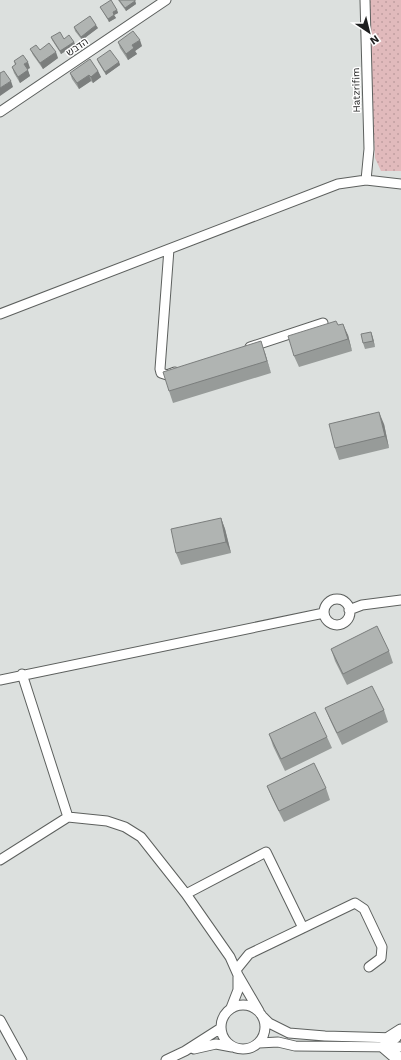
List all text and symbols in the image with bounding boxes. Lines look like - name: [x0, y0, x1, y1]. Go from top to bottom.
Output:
- north arrow: [349, 12, 389, 52]
- text: N: [367, 32, 382, 47]
- street label: הדבש: [64, 36, 90, 58]
- street label: Hatzrifim: [350, 67, 362, 113]

